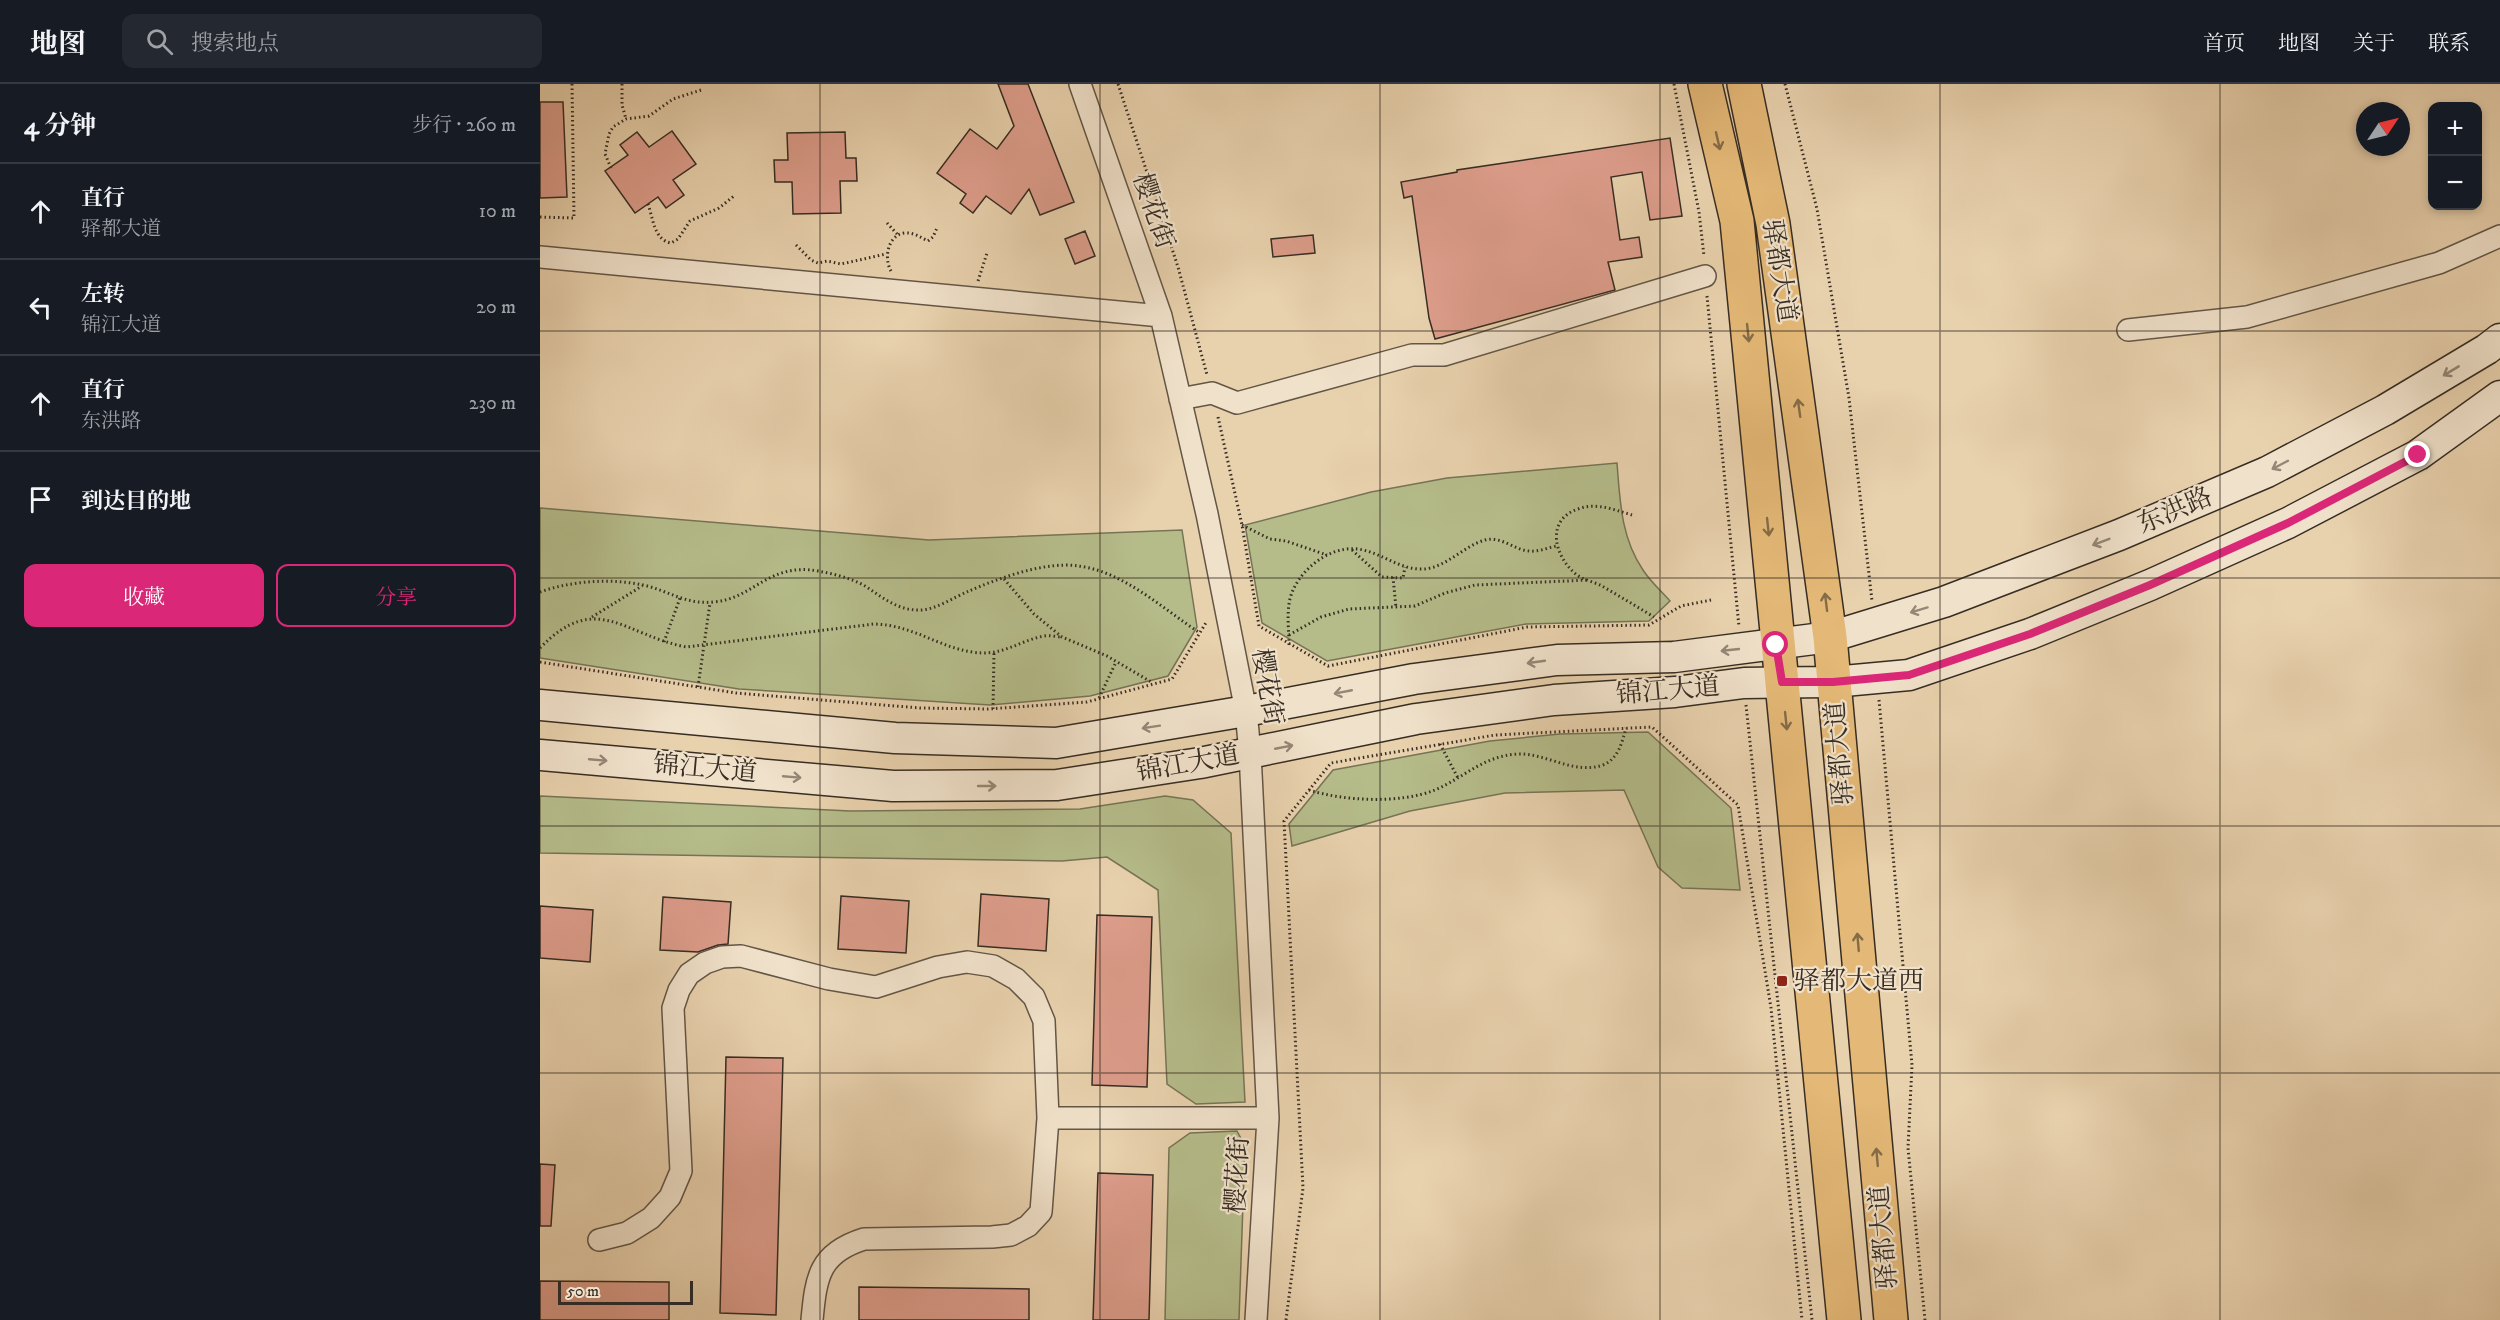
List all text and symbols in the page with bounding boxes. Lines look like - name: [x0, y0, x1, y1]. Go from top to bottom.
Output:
- search box: [122, 14, 542, 68]
- icon: search: [143, 25, 176, 58]
- text: 地图: [30, 27, 86, 62]
- text: 搜索地点: [191, 30, 279, 57]
- text: 首页: [2203, 31, 2245, 57]
- text: 地图: [2278, 31, 2320, 57]
- text: 关于: [2353, 31, 2395, 57]
- text: 联系: [2428, 31, 2470, 57]
- north arrow: [2356, 102, 2410, 156]
- map controls: [2428, 102, 2482, 210]
- button: +: [2428, 102, 2482, 156]
- text: 4 分钟: [24, 110, 97, 143]
- text: 步行 · 260 m: [412, 113, 516, 138]
- one-way arrow: [1713, 131, 1725, 150]
- button: −: [2428, 156, 2482, 210]
- street label: 樱花街: [1125, 169, 1181, 253]
- text: 直行: [81, 185, 125, 212]
- icon: ahead: [24, 195, 57, 228]
- text: 10 m: [479, 199, 516, 224]
- text: 驿都大道: [81, 217, 161, 242]
- street label: 驿都大道: [1755, 217, 1803, 325]
- text: 左转: [81, 281, 125, 308]
- icon: left: [24, 291, 57, 324]
- text: 20 m: [476, 295, 516, 320]
- text: 锦江大道: [81, 313, 161, 338]
- one-way arrow: [1743, 323, 1754, 343]
- one-way arrow: [2443, 365, 2460, 377]
- text: 直行: [81, 377, 125, 404]
- icon: ahead: [24, 387, 57, 420]
- text: 230 m: [469, 391, 516, 416]
- one-way arrow: [1793, 399, 1804, 419]
- text: 东洪路: [81, 409, 141, 434]
- route end: [2404, 441, 2430, 467]
- one-way arrow: [2272, 460, 2290, 471]
- street label: 东洪路: [2133, 481, 2217, 541]
- icon: arrive: [24, 483, 57, 516]
- text: 到达目的地: [81, 488, 191, 515]
- one-way arrow: [1763, 517, 1774, 537]
- one-way arrow: [2092, 537, 2111, 548]
- button: 收藏: [24, 564, 264, 627]
- button: 分享: [276, 564, 516, 627]
- one-way arrow: [1820, 592, 1831, 612]
- one-way arrow: [1910, 605, 1929, 616]
- route start: [1762, 631, 1788, 657]
- one-way arrow: [1721, 645, 1741, 656]
- street label: 樱花街: [1244, 646, 1290, 728]
- one-way arrow: [1527, 657, 1546, 668]
- street label: 锦江大道: [1615, 670, 1721, 712]
- one-way arrow: [1334, 687, 1354, 698]
- street label: 驿都大道: [1819, 700, 1861, 806]
- one-way arrow: [1781, 711, 1792, 731]
- one-way arrow: [1142, 722, 1162, 733]
- street label: 锦江大道: [1134, 739, 1242, 789]
- one-way arrow: [1273, 741, 1293, 752]
- street label: 锦江大道: [652, 748, 758, 790]
- one-way arrow: [588, 755, 608, 766]
- one-way arrow: [782, 772, 802, 783]
- one-way arrow: [977, 780, 997, 792]
- one-way arrow: [1852, 933, 1863, 952]
- place label: 驿都大道西: [1794, 965, 1924, 998]
- marker: 驿都大道西: [1775, 974, 1789, 988]
- street label: 樱花街: [1219, 1135, 1257, 1215]
- one-way arrow: [1871, 1148, 1882, 1168]
- street label: 驿都大道: [1863, 1184, 1905, 1290]
- scale bar: [558, 1278, 693, 1306]
- text: 50 m: [567, 1281, 599, 1301]

